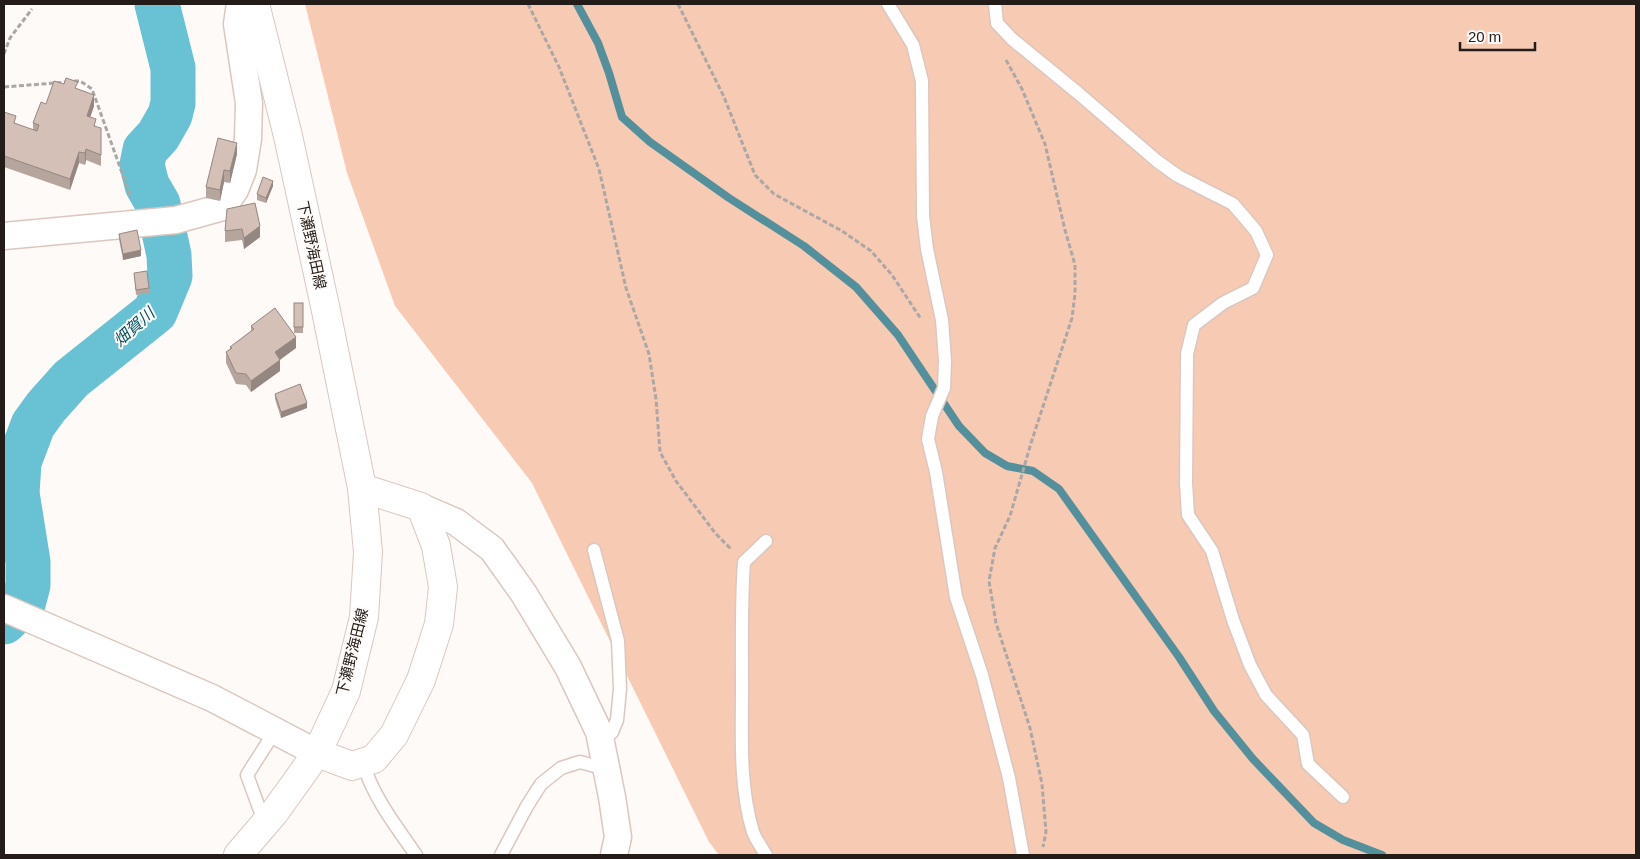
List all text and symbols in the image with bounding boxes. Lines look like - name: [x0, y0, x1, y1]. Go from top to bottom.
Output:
- scale bar: [1460, 20, 1535, 52]
- text: 20 m: [1468, 28, 1501, 45]
- street label: 下瀬野海田線: [294, 199, 330, 291]
- water label: 畑賀川: [110, 303, 159, 349]
- street label: 下瀬野海田線: [333, 606, 371, 698]

